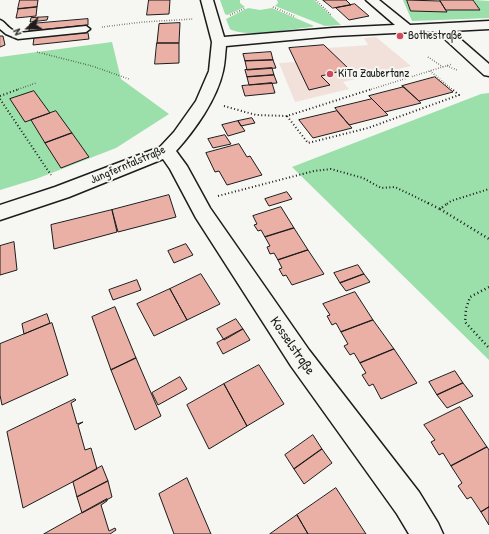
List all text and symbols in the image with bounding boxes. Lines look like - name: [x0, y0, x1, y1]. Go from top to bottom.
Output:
- north arrow: [8, 8, 48, 48]
- text: N: [9, 27, 24, 38]
- place label: Bothestraße: [408, 29, 462, 43]
- marker: Bothestraße: [395, 31, 405, 41]
- place label: KiTa Zaubertanz: [338, 67, 409, 81]
- marker: KiTa Zaubertanz: [325, 69, 335, 79]
- street label: Jungferntalstraße: [88, 143, 168, 187]
- street label: Kosselstraße: [266, 314, 318, 378]

